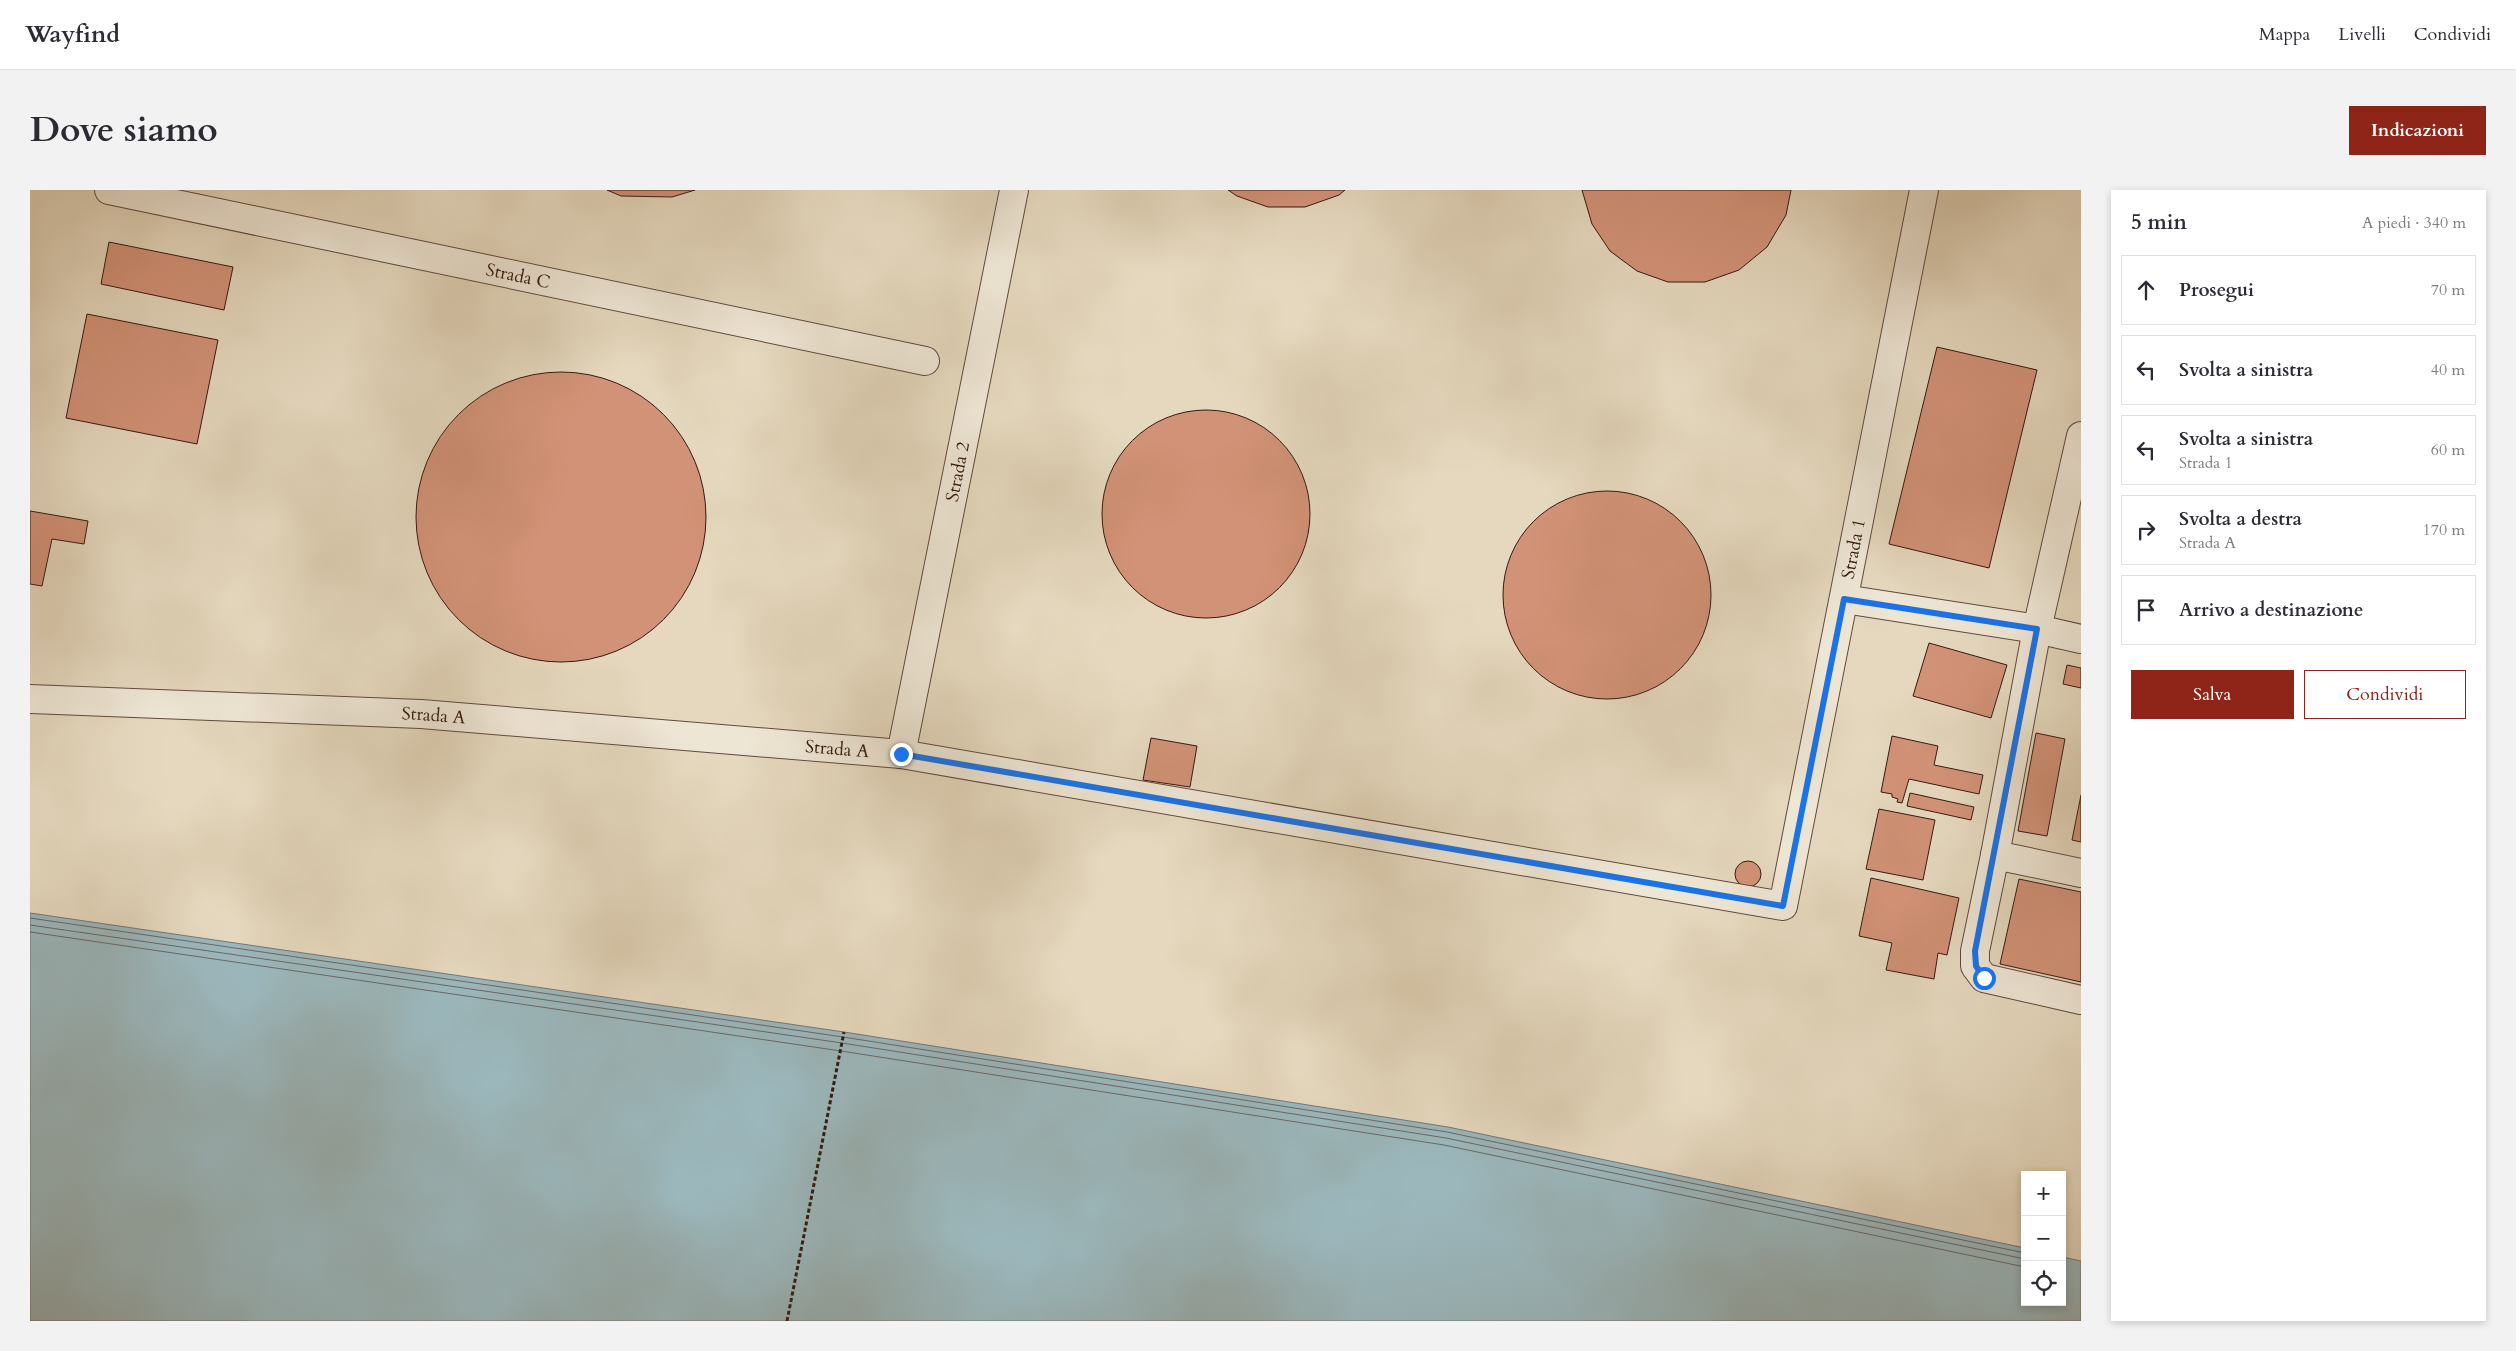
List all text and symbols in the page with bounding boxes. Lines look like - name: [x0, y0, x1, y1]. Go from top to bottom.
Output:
- text: Wayfind: [25, 18, 120, 51]
- text: Mappa: [2259, 22, 2310, 47]
- text: Livelli: [2338, 22, 2386, 47]
- text: Condividi: [2414, 22, 2491, 47]
- text: Dove siamo: [30, 106, 218, 154]
- button: Indicazioni: [2349, 106, 2486, 155]
- text: 5 min: [2131, 208, 2187, 237]
- text: A piedi · 340 m: [2362, 212, 2466, 234]
- street label: Strada C: [484, 257, 553, 295]
- icon: ahead: [2132, 276, 2160, 304]
- text: Prosegui: [2179, 277, 2254, 303]
- text: 70 m: [2431, 279, 2465, 301]
- icon: left: [2132, 356, 2160, 384]
- text: Svolta a sinistra: [2179, 357, 2313, 383]
- text: 40 m: [2431, 359, 2465, 381]
- text: Svolta a sinistra: [2179, 426, 2313, 452]
- icon: left: [2132, 436, 2160, 464]
- text: 60 m: [2431, 439, 2465, 461]
- street label: Strada 2: [940, 440, 976, 504]
- text: Strada 1: [2179, 452, 2233, 474]
- text: Svolta a destra: [2179, 506, 2302, 532]
- icon: right: [2132, 516, 2160, 544]
- street label: Strada 1: [1836, 517, 1872, 581]
- text: 170 m: [2423, 519, 2465, 541]
- text: Strada A: [2179, 532, 2236, 554]
- icon: arrive: [2132, 596, 2160, 624]
- text: Arrivo a destinazione: [2179, 597, 2363, 623]
- button: Salva: [2131, 670, 2294, 719]
- button: Condividi: [2304, 670, 2466, 719]
- street label: Strada A: [401, 701, 467, 731]
- street label: Strada A: [804, 734, 870, 764]
- route end: [890, 743, 913, 766]
- route start: [1973, 967, 1996, 990]
- map controls: [2021, 1171, 2066, 1306]
- button: +: [2021, 1171, 2066, 1216]
- button: −: [2021, 1216, 2066, 1261]
- button: locate: [2021, 1261, 2066, 1306]

